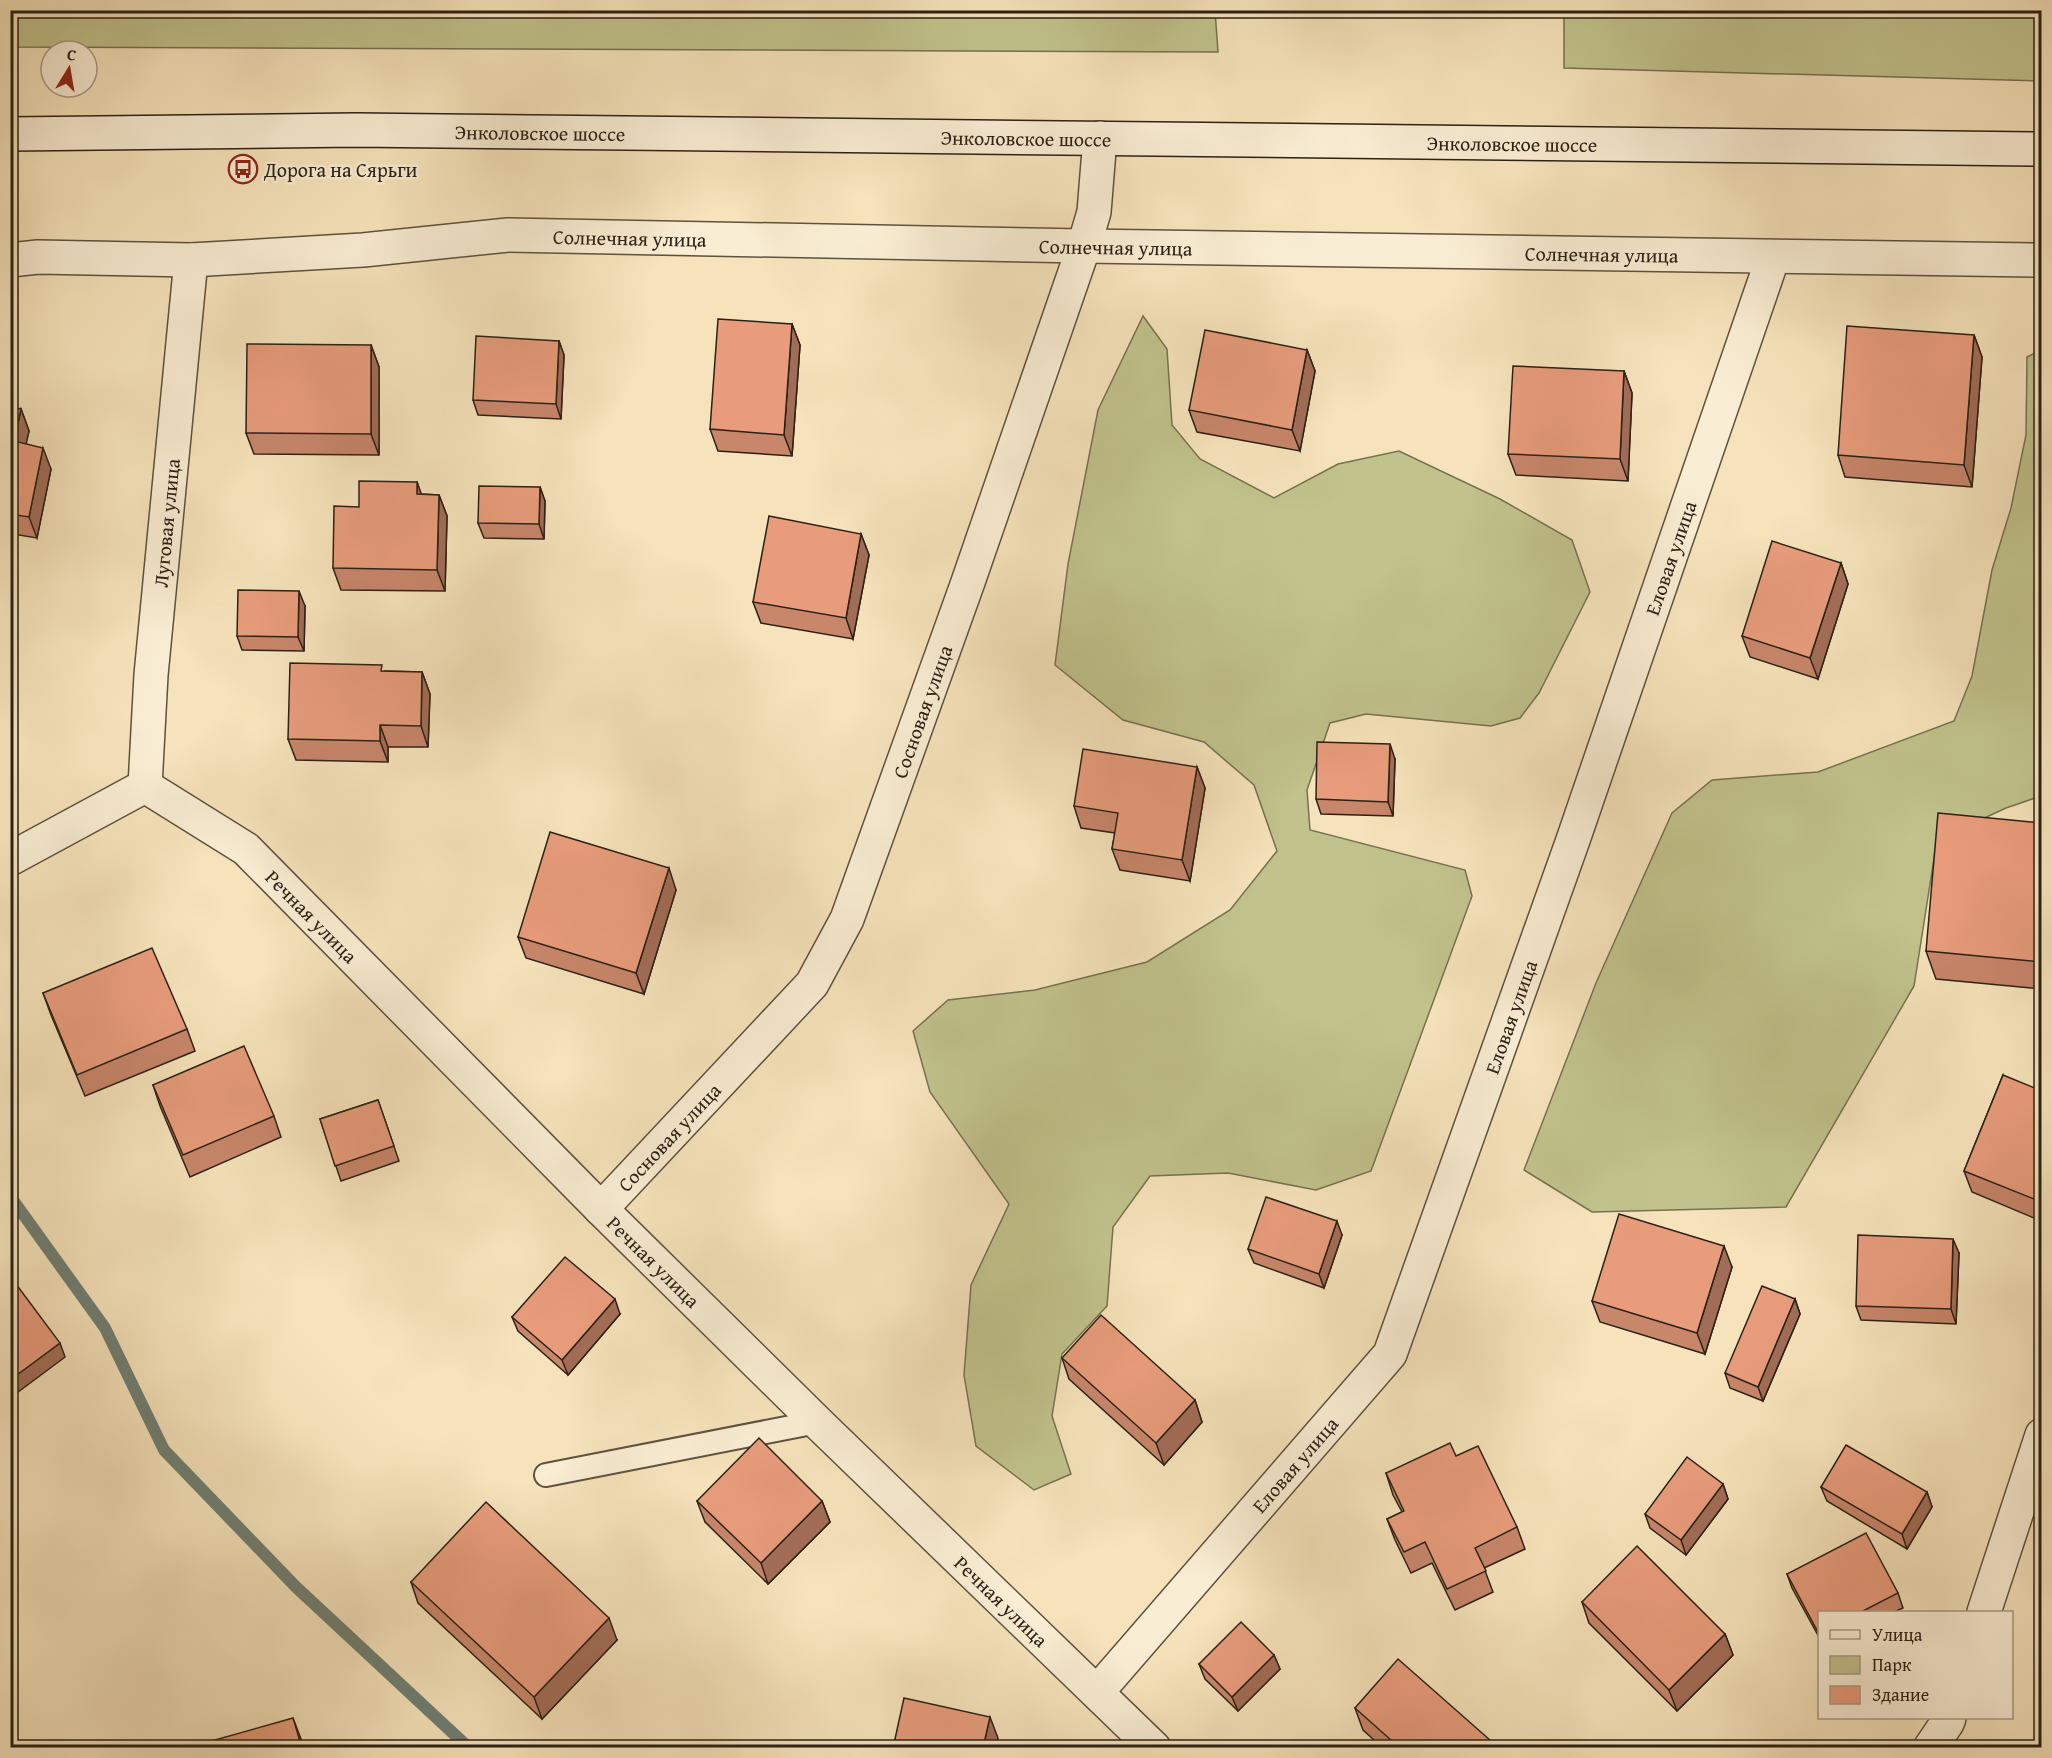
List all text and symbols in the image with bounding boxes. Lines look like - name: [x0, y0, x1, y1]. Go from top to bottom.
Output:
- north arrow: [39, 39, 99, 99]
- text: С: [65, 42, 79, 67]
- street label: Энколовское шоссе: [455, 117, 625, 148]
- street label: Энколовское шоссе: [940, 122, 1111, 153]
- street label: Энколовское шоссе: [1426, 128, 1597, 158]
- bus stop icon: Дорога на Сярьги: [227, 153, 259, 185]
- place label: Дорога на Сярьги: [263, 155, 418, 184]
- street label: Солнечная улица: [553, 221, 707, 253]
- street label: Солнечная улица: [1039, 231, 1193, 262]
- street label: Солнечная улица: [1525, 238, 1679, 269]
- street label: Луговая улица: [145, 457, 186, 589]
- street label: Еловая улица: [1637, 496, 1703, 619]
- street label: Сосновая улица: [884, 640, 959, 782]
- street label: Речная улица: [259, 863, 365, 969]
- street label: Еловая улица: [1476, 955, 1544, 1078]
- street label: Сосновая улица: [610, 1076, 727, 1198]
- street label: Речная улица: [601, 1209, 707, 1314]
- street label: Еловая улица: [1244, 1409, 1345, 1519]
- street label: Речная улица: [948, 1548, 1055, 1653]
- legend: [1818, 1611, 2013, 1719]
- text: Улица: [1872, 1621, 1923, 1648]
- text: Парк: [1872, 1651, 1912, 1678]
- text: Здание: [1872, 1681, 1929, 1708]

